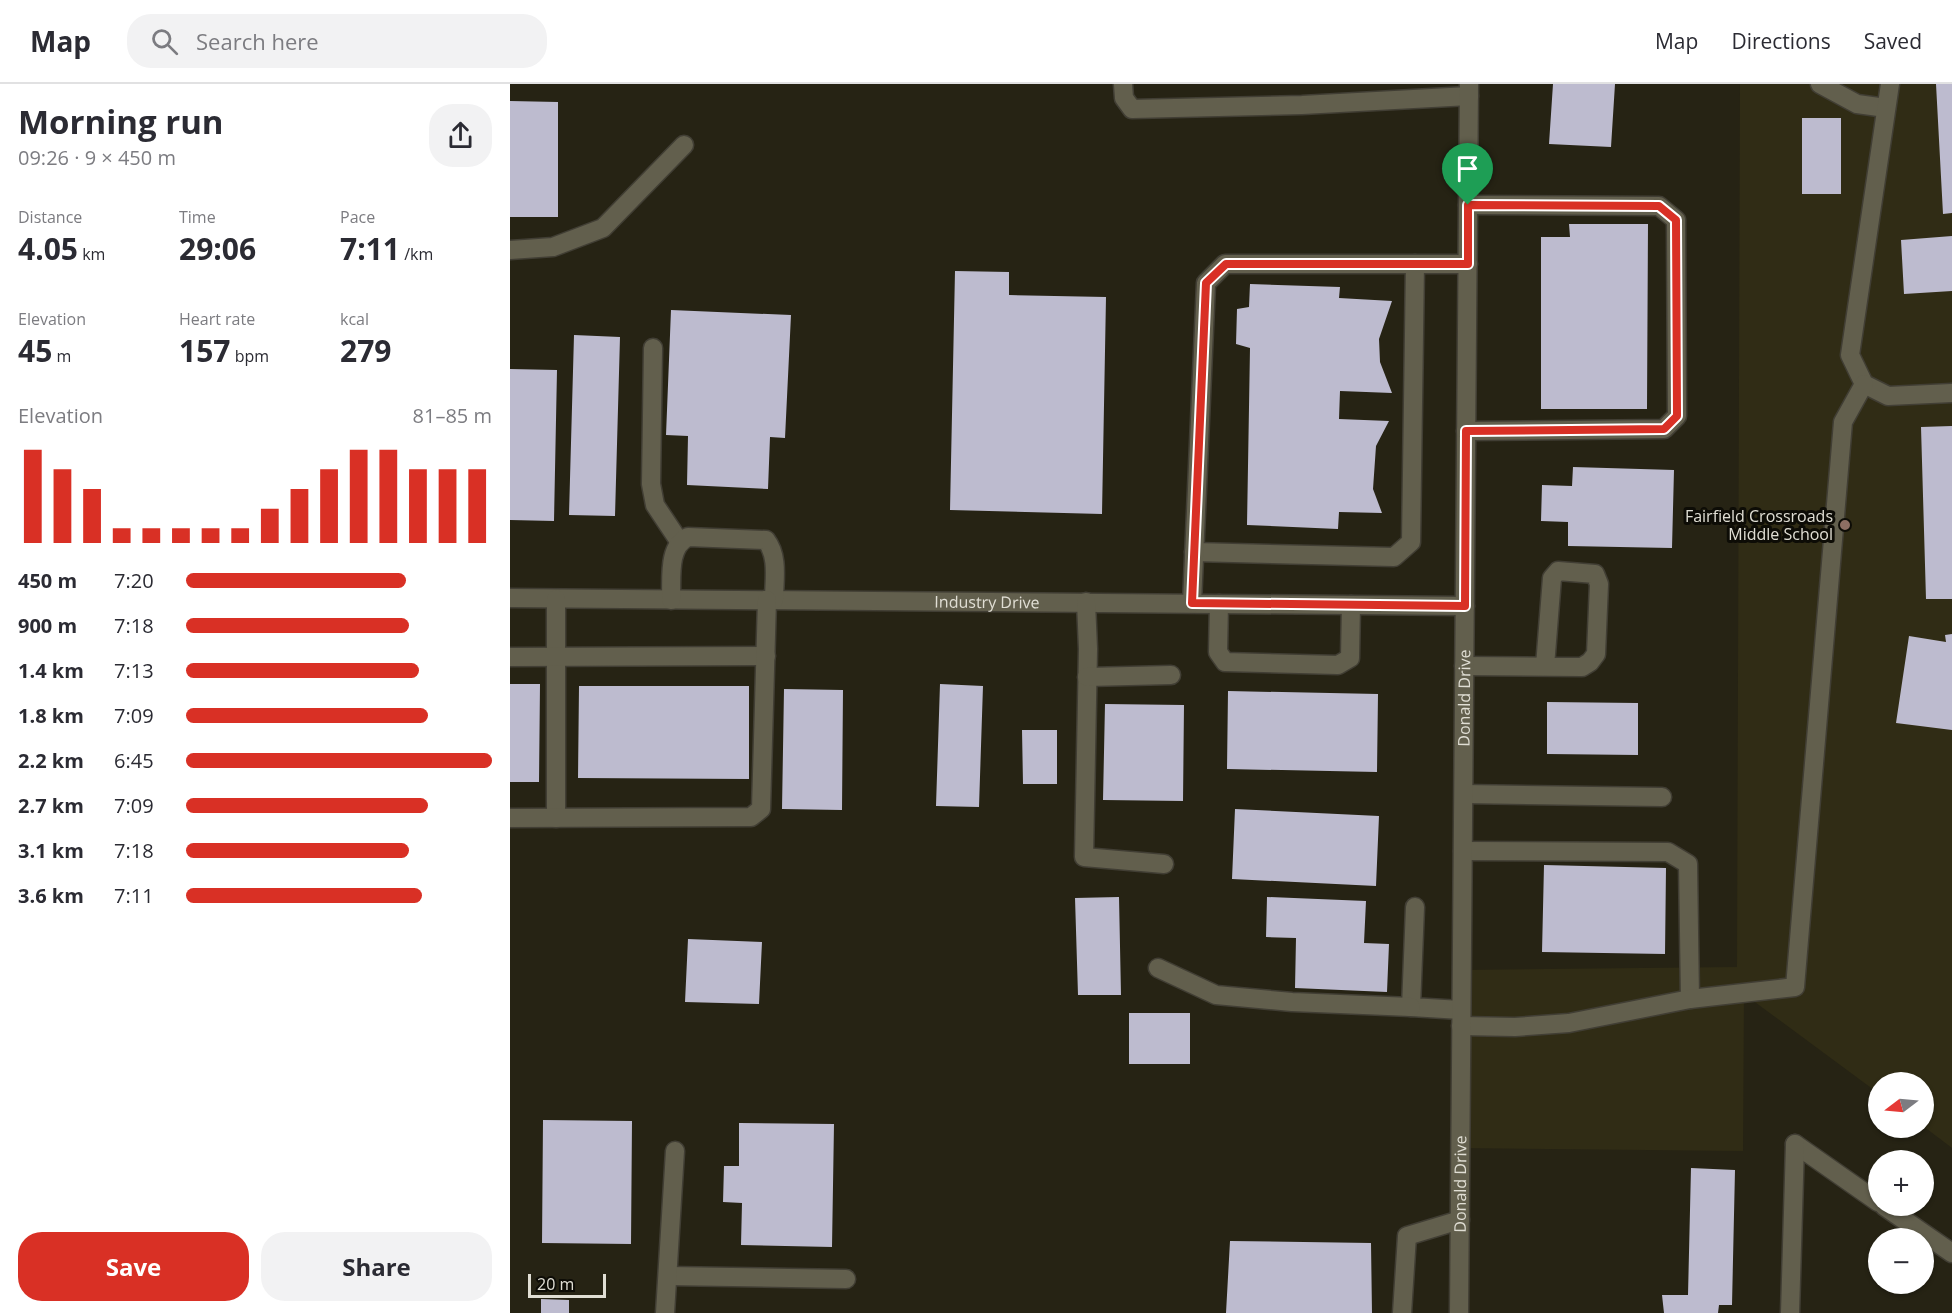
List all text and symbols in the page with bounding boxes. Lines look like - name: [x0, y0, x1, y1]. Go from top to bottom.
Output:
- search box: [127, 14, 547, 68]
- text: Map: [30, 22, 91, 60]
- icon: search: [148, 25, 181, 58]
- text: Search here: [196, 26, 319, 56]
- text: Map: [1655, 27, 1698, 55]
- text: Directions: [1731, 27, 1831, 55]
- text: Saved: [1864, 27, 1922, 55]
- text: Morning run: [18, 99, 224, 144]
- button: share: [429, 104, 492, 167]
- pin: [1442, 143, 1493, 205]
- text: 09:26 · 9 × 450 m: [18, 144, 176, 171]
- icon: arrive: [1451, 152, 1484, 185]
- text: Distance: [18, 206, 82, 228]
- text: Time: [179, 206, 216, 228]
- text: Pace: [340, 206, 375, 228]
- text: 4.05: [18, 228, 78, 269]
- text: 29:06: [179, 228, 256, 269]
- text: 7:11: [340, 228, 400, 269]
- text: km: [78, 243, 105, 265]
- text: /km: [400, 243, 433, 265]
- text: Elevation: [18, 308, 86, 330]
- text: Heart rate: [179, 308, 255, 330]
- text: kcal: [340, 308, 369, 330]
- text: 45: [18, 330, 52, 371]
- text: 157: [179, 330, 230, 371]
- text: 279: [340, 330, 391, 371]
- text: m: [52, 345, 71, 367]
- text: bpm: [230, 345, 269, 367]
- text: Elevation: [18, 402, 103, 429]
- text: 81–85 m: [413, 402, 492, 429]
- place label: Fairfield Crossroads Middle School: [1685, 505, 1833, 545]
- marker: Fairfield Crossroads Middle School: [1838, 518, 1852, 532]
- text: 450 m: [18, 567, 77, 594]
- text: 7:20: [114, 567, 154, 594]
- street label: Industry Drive: [934, 591, 1040, 613]
- text: 900 m: [18, 612, 77, 639]
- text: 7:18: [114, 612, 154, 639]
- street label: Donald Drive: [1453, 649, 1475, 747]
- text: 1.4 km: [18, 657, 84, 684]
- text: 7:13: [114, 657, 154, 684]
- text: 1.8 km: [18, 702, 84, 729]
- text: 7:09: [114, 702, 154, 729]
- text: 2.2 km: [18, 747, 84, 774]
- text: 6:45: [114, 747, 154, 774]
- text: 2.7 km: [18, 792, 84, 819]
- text: 7:09: [114, 792, 154, 819]
- text: 3.1 km: [18, 837, 84, 864]
- text: 7:18: [114, 837, 154, 864]
- text: 3.6 km: [18, 882, 84, 909]
- text: 7:11: [114, 882, 154, 909]
- north arrow: [1868, 1072, 1934, 1138]
- map controls: [1868, 1072, 1934, 1294]
- street label: Donald Drive: [1449, 1135, 1471, 1233]
- button: +: [1868, 1150, 1934, 1216]
- button: −: [1868, 1228, 1934, 1294]
- button: Save: [18, 1232, 249, 1301]
- button: Share: [261, 1232, 492, 1301]
- scale bar: [528, 1271, 606, 1298]
- text: 20 m: [537, 1273, 574, 1295]

